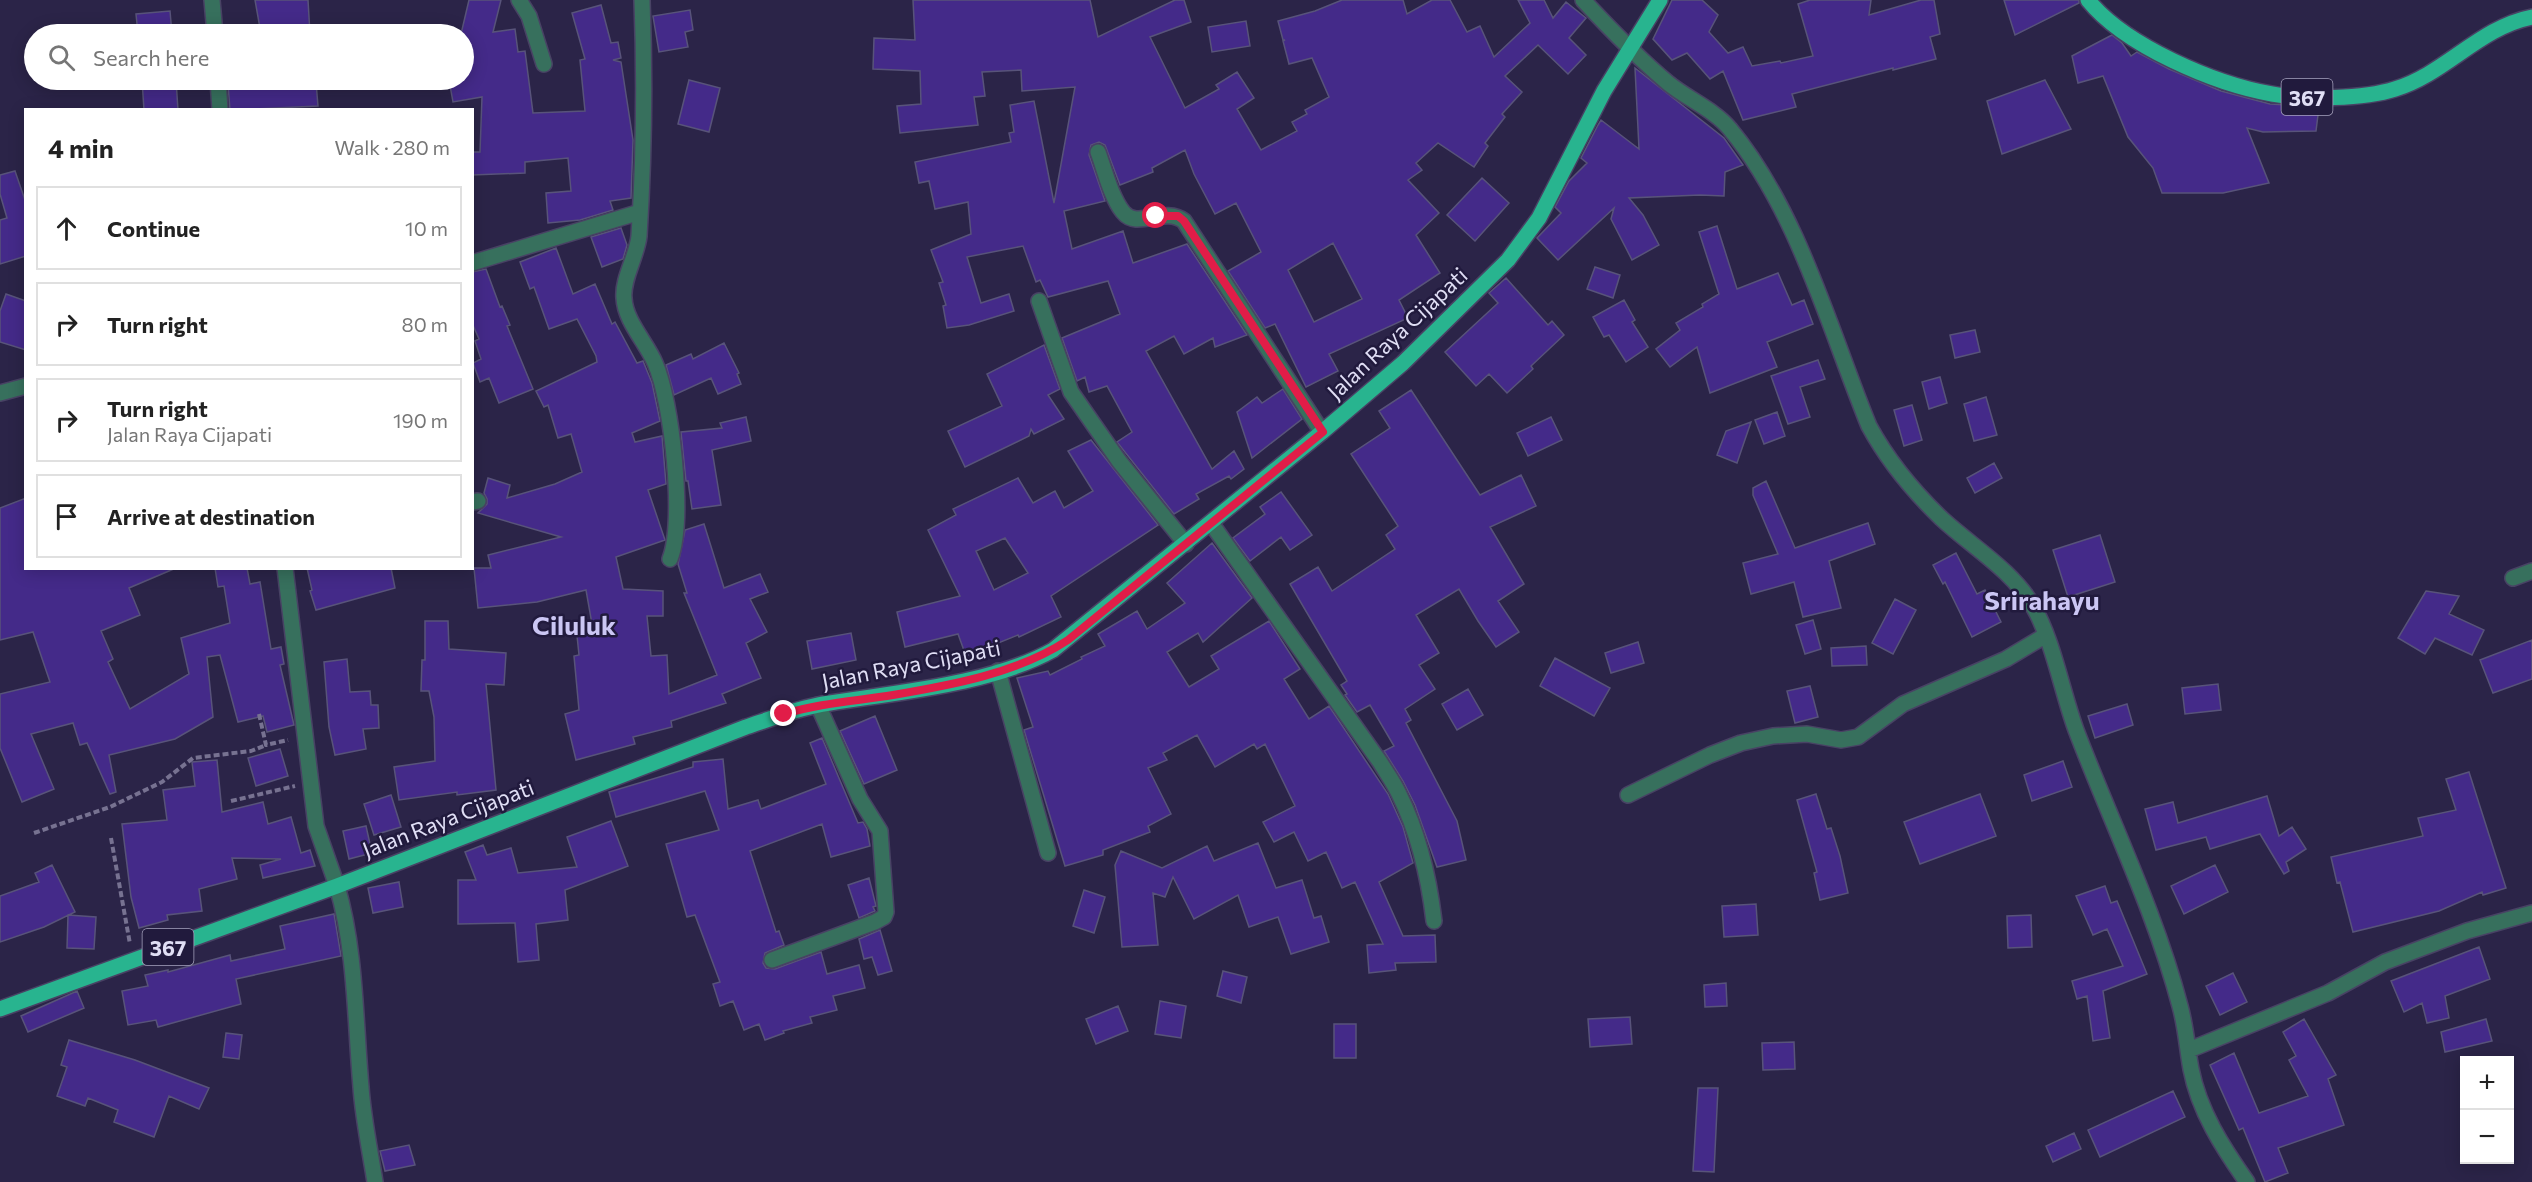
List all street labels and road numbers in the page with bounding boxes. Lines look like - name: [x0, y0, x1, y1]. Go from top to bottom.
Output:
- road number: 367: [2282, 79, 2332, 115]
- street label: Jalan Raya Cijapati: [1321, 261, 1473, 405]
- street label: Jalan Raya Cijapati: [819, 633, 1003, 695]
- street label: Jalan Raya Cijapati: [358, 773, 538, 863]
- road number: 367: [142, 929, 194, 965]

